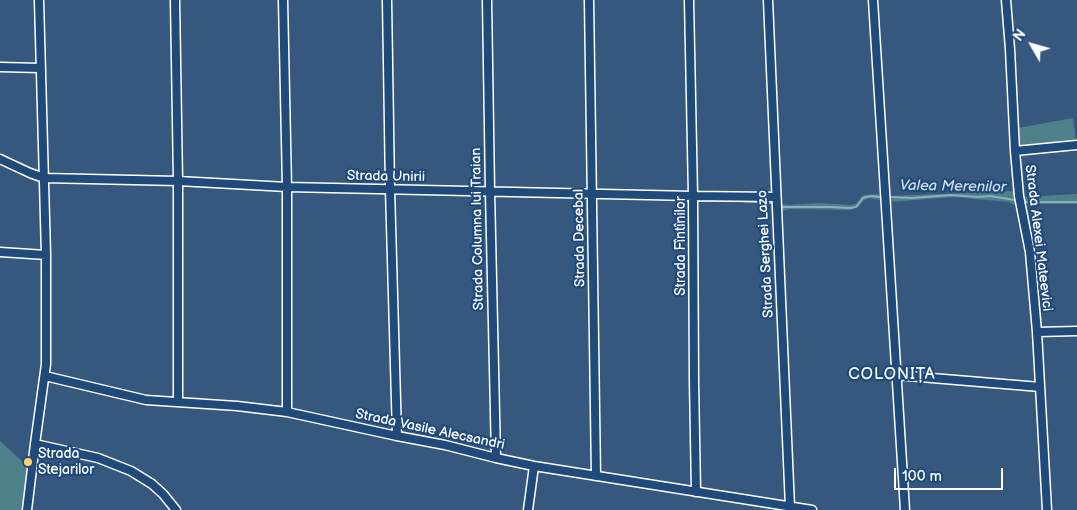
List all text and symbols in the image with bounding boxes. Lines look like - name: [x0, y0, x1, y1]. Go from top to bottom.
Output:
- north arrow: [1007, 20, 1057, 70]
- text: N: [1010, 26, 1030, 45]
- street label: Strada Columna lui Traian: [468, 148, 488, 310]
- street label: Strada Alexei Mateevici: [1021, 164, 1055, 312]
- street label: Strada Unirii: [347, 168, 425, 186]
- water label: Valea Merenilor: [900, 177, 1006, 197]
- street label: Strada Decebal: [571, 189, 589, 287]
- street label: Strada Serghei Lazo: [754, 190, 778, 318]
- street label: Strada Fîntînilor: [673, 196, 689, 296]
- district label: COLONIȚA: [847, 365, 937, 385]
- street label: Strada Vasile Alecsandri: [354, 406, 506, 454]
- place label: Strada Stejarilor: [38, 446, 94, 478]
- marker: Strada Stejarilor: [22, 456, 34, 468]
- scale bar: [897, 458, 1006, 490]
- text: 100 m: [902, 467, 942, 486]

